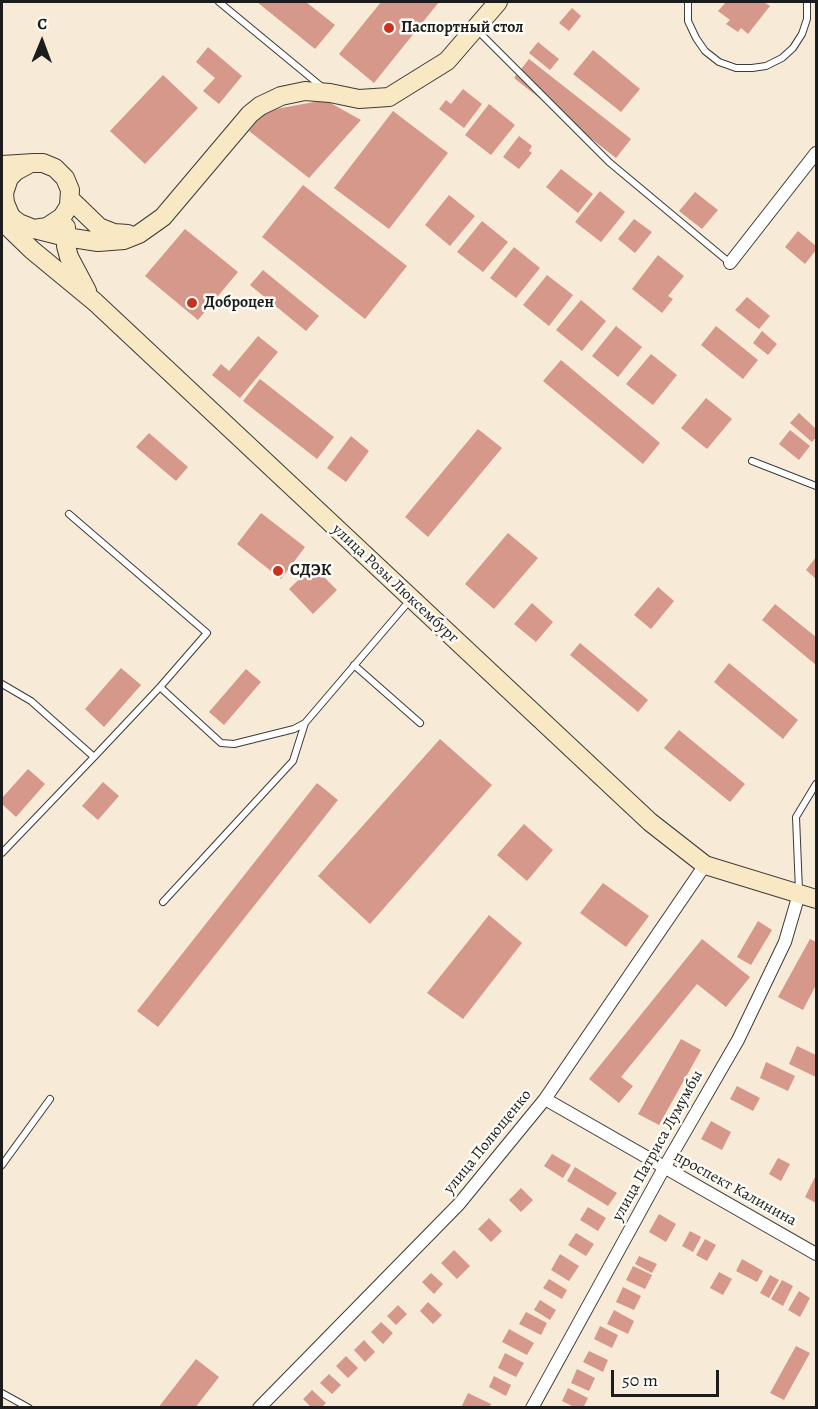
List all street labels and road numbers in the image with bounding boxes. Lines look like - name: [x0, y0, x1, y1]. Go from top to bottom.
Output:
- street label: улица Розы Люксембург: [328, 520, 462, 648]
- street label: улица Патриса Лумумбы: [608, 1067, 708, 1225]
- street label: улица Полющенко: [440, 1086, 536, 1198]
- street label: проспект Калинина: [670, 1147, 800, 1231]

